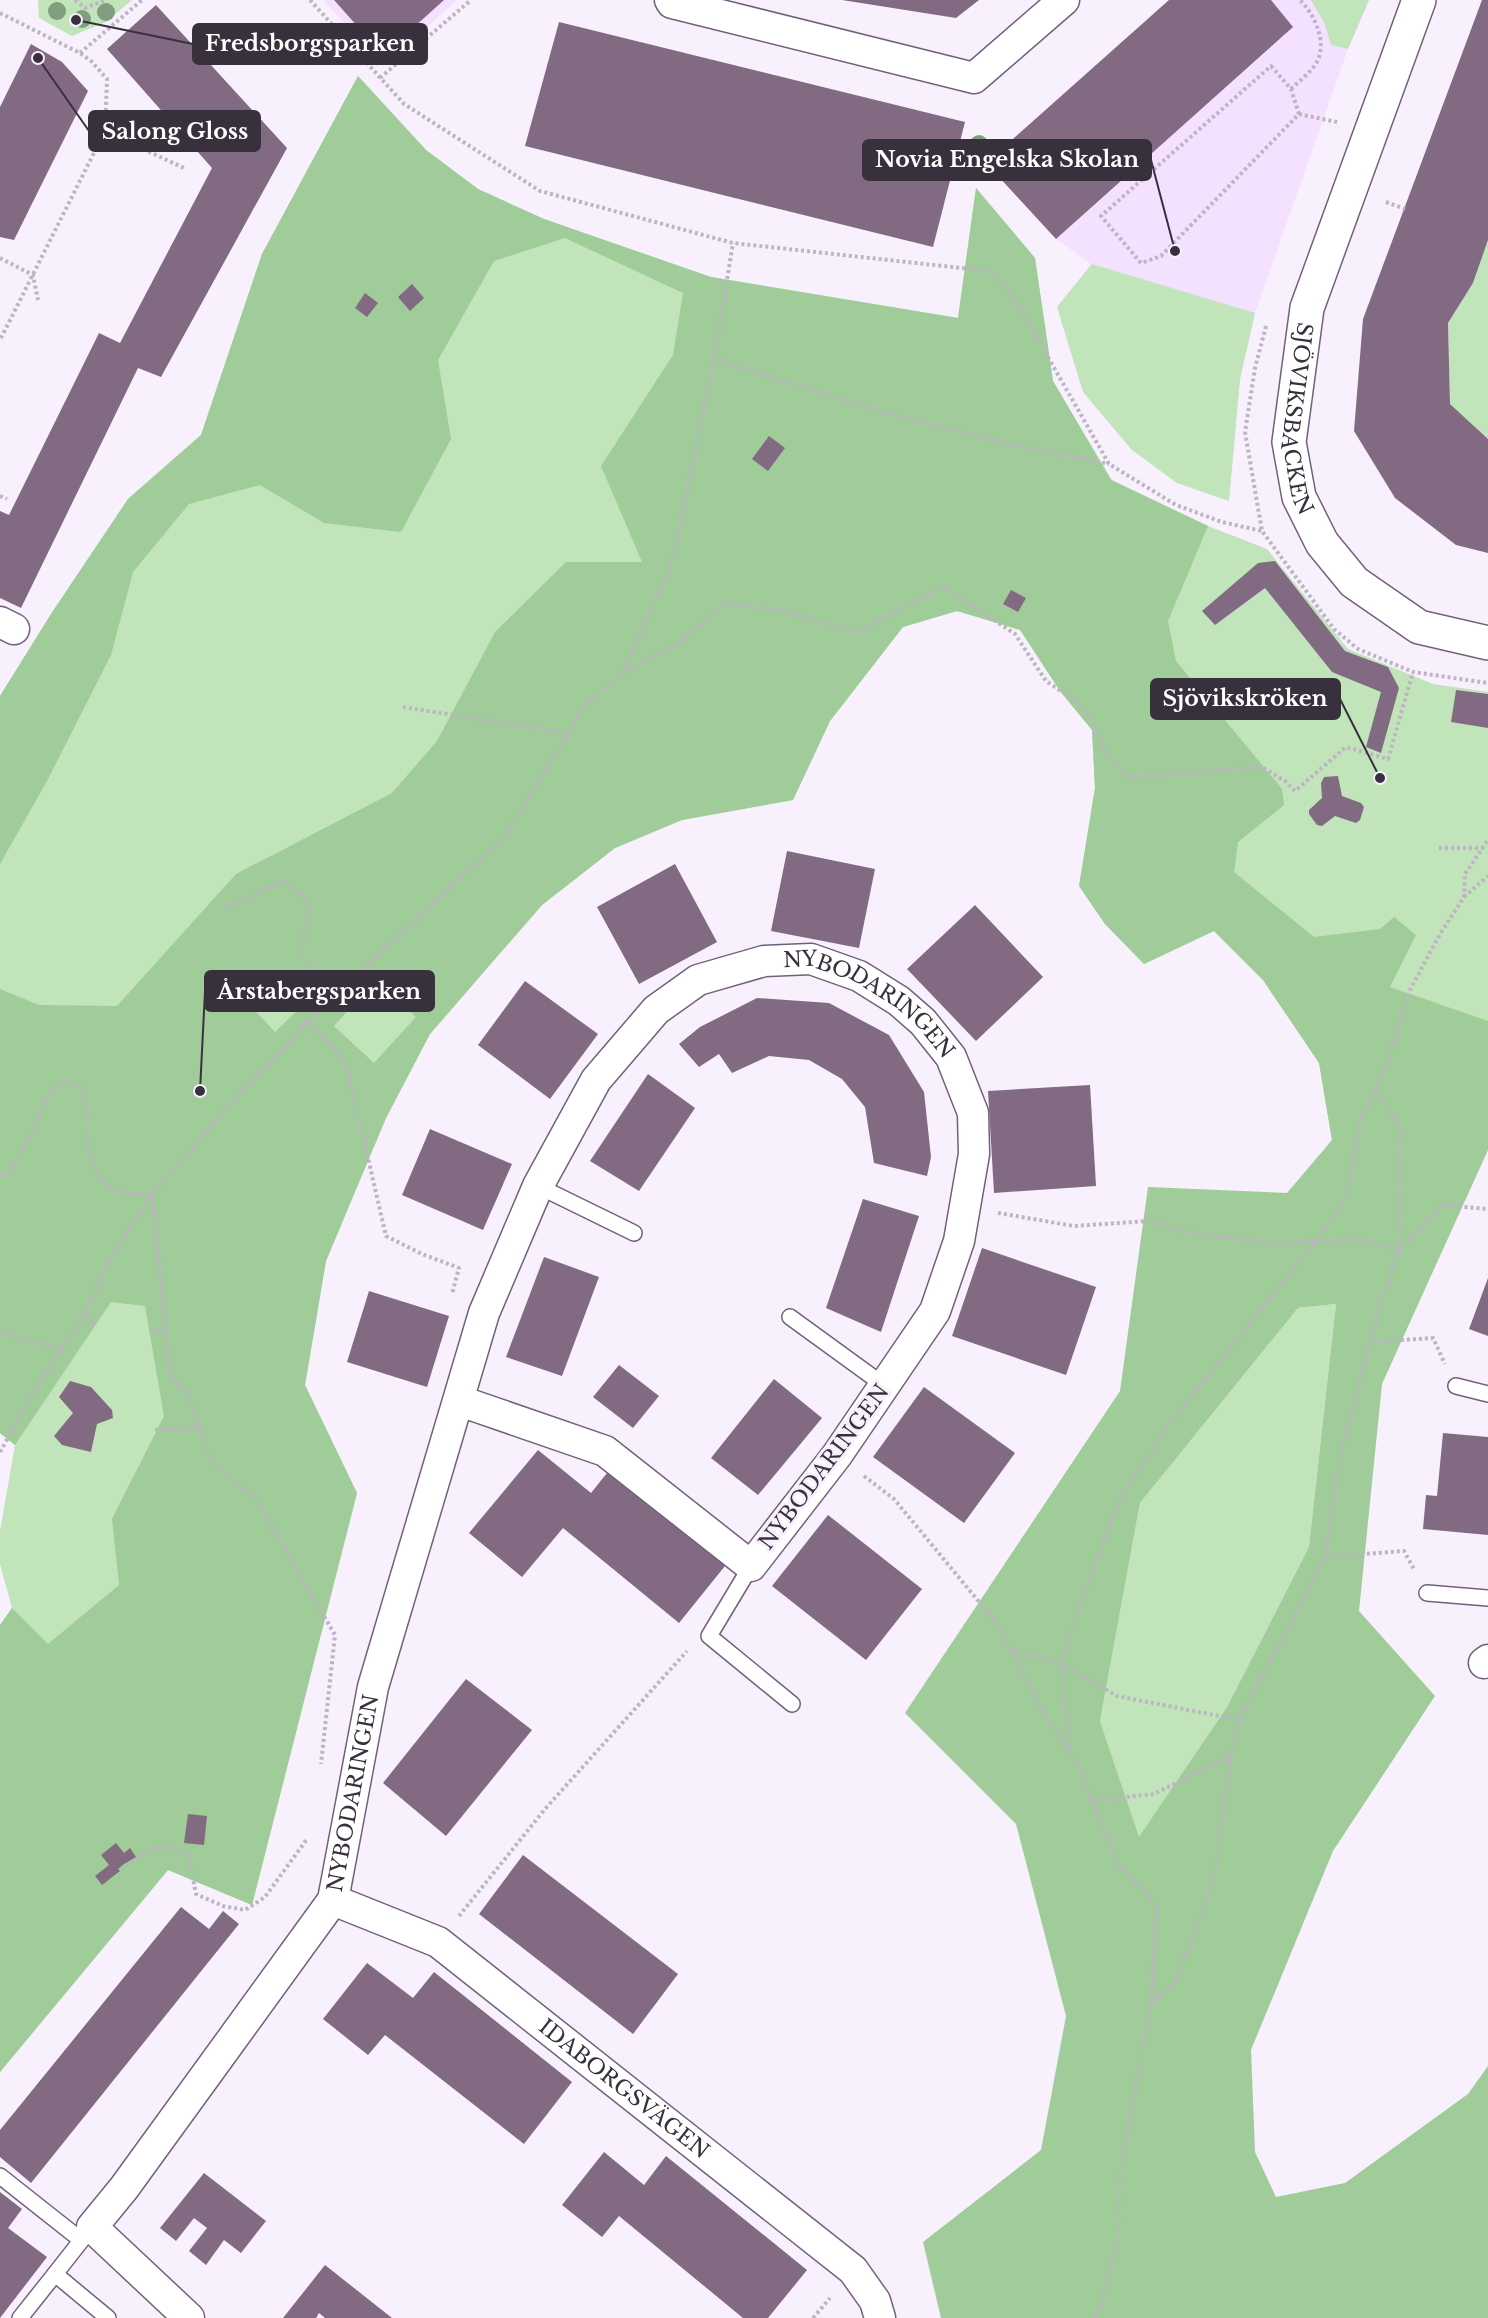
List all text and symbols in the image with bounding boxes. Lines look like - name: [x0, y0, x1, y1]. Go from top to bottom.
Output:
- callout: Fredsborgsparken: [193, 24, 427, 64]
- text: Fredsborgsparken: [205, 30, 415, 57]
- callout: Salong Gloss: [89, 111, 260, 151]
- text: Salong Gloss: [102, 118, 248, 145]
- callout: Novia Engelska Skolan: [863, 140, 1151, 180]
- text: Novia Engelska Skolan: [875, 146, 1139, 173]
- street label: SJÖVIKSBACKEN: [1275, 321, 1319, 520]
- callout: Sjövikskröken: [1151, 679, 1340, 719]
- text: Sjövikskröken: [1162, 685, 1328, 712]
- street label: NYBODARINGEN: [783, 946, 960, 1064]
- callout: Årstabergsparken: [205, 971, 434, 1011]
- text: Årstabergsparken: [216, 978, 421, 1005]
- street label: NYBODARINGEN: [753, 1379, 895, 1555]
- street label: NYBODARINGEN: [322, 1692, 384, 1894]
- street label: IDABORGSVÄGEN: [534, 2014, 714, 2164]

